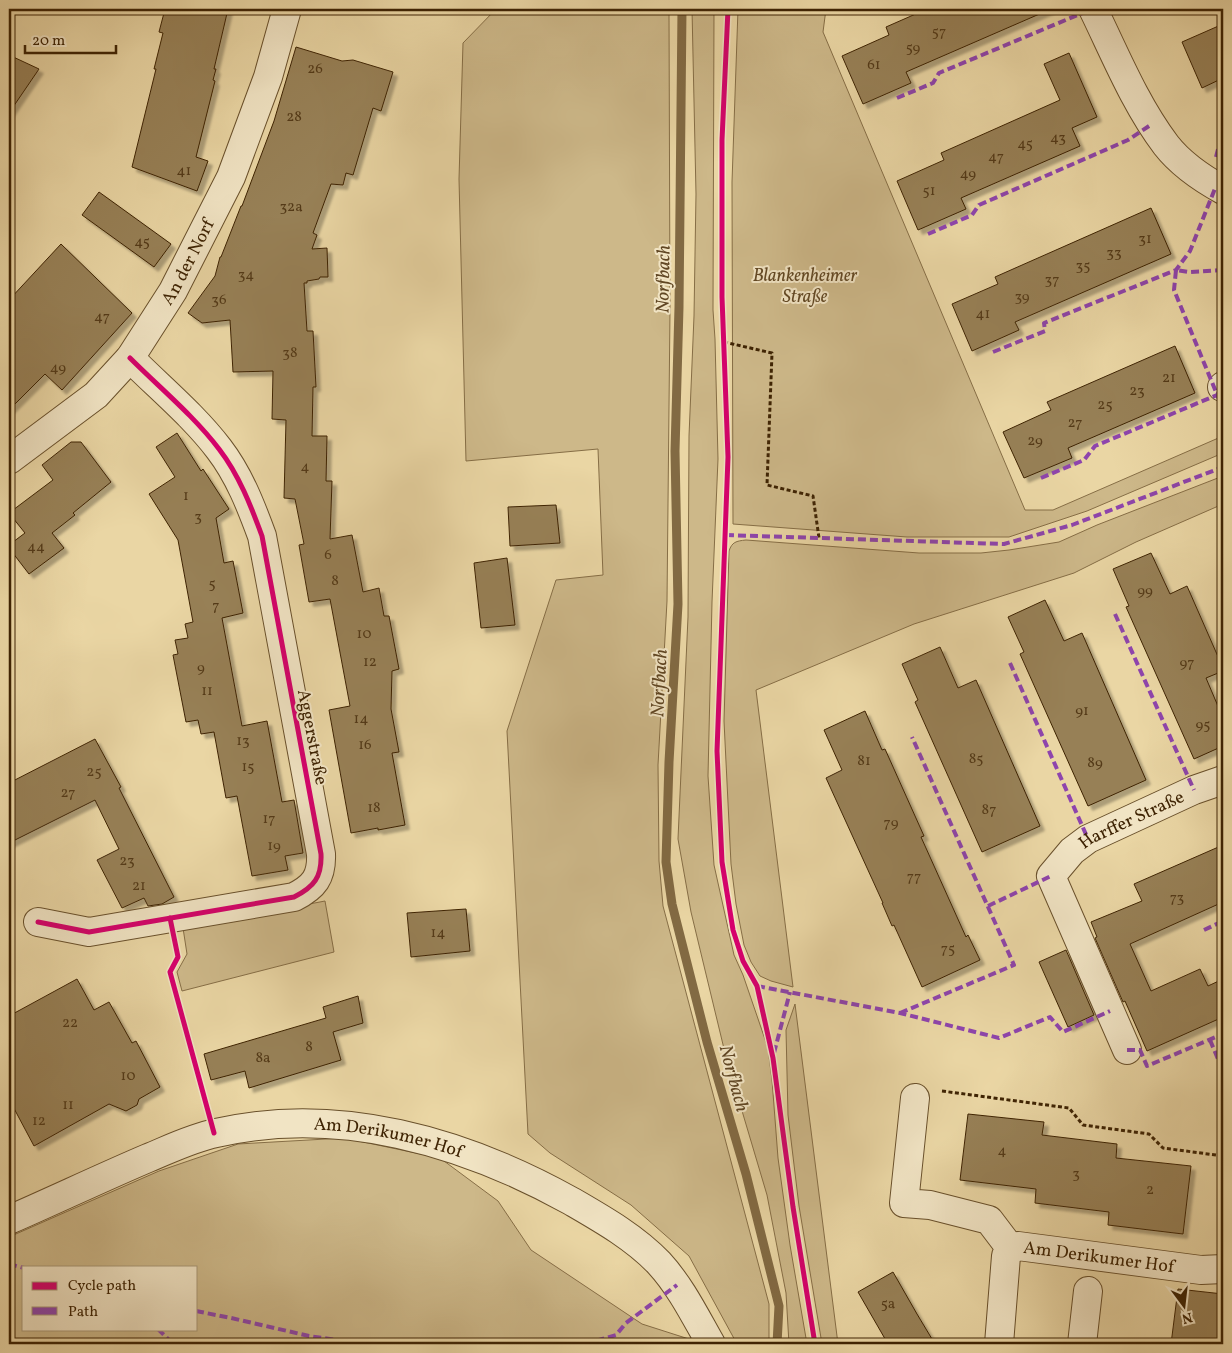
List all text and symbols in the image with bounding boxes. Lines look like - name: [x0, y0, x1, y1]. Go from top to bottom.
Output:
- scale bar: [25, 22, 116, 54]
- house number: 57: [932, 22, 946, 43]
- text: 20 m: [32, 31, 65, 52]
- house number: 59: [906, 38, 921, 59]
- house number: 61: [867, 55, 881, 76]
- house number: 26: [307, 59, 323, 80]
- house number: 28: [286, 107, 302, 128]
- house number: 43: [1050, 128, 1066, 149]
- house number: 45: [1017, 134, 1033, 155]
- house number: 47: [988, 147, 1004, 168]
- house number: 41: [177, 161, 191, 182]
- house number: 49: [960, 164, 976, 185]
- house number: 51: [922, 181, 936, 202]
- house number: 32a: [279, 197, 303, 218]
- street label: An der Norf: [156, 214, 222, 311]
- house number: 31: [1138, 229, 1152, 250]
- house number: 45: [134, 232, 150, 253]
- house number: 33: [1106, 243, 1122, 264]
- water label: Norfbach: [650, 245, 678, 313]
- house number: 35: [1076, 256, 1090, 277]
- park label: Blankenheimer Straße: [753, 264, 858, 310]
- house number: 34: [238, 265, 254, 286]
- house number: 37: [1045, 270, 1059, 291]
- house number: 39: [1014, 287, 1030, 308]
- house number: 36: [211, 290, 227, 311]
- house number: 41: [976, 304, 990, 325]
- house number: 47: [94, 307, 110, 328]
- house number: 38: [282, 343, 298, 364]
- house number: 49: [50, 358, 66, 379]
- house number: 21: [1162, 368, 1176, 389]
- house number: 23: [1129, 381, 1145, 402]
- house number: 25: [1097, 395, 1113, 416]
- house number: 27: [1068, 413, 1082, 434]
- house number: 29: [1027, 431, 1043, 452]
- house number: 4: [301, 457, 310, 478]
- house number: 1: [183, 486, 189, 507]
- house number: 3: [194, 507, 202, 528]
- house number: 44: [27, 537, 45, 558]
- house number: 6: [324, 545, 332, 566]
- house number: 8: [331, 571, 339, 592]
- house number: 5: [208, 574, 216, 595]
- house number: 99: [1137, 581, 1153, 602]
- house number: 7: [212, 596, 220, 617]
- house number: 10: [357, 624, 371, 645]
- water label: Norfbach: [645, 648, 675, 718]
- house number: 12: [363, 652, 377, 673]
- house number: 97: [1179, 653, 1195, 674]
- house number: 9: [197, 658, 205, 679]
- house number: 11: [201, 681, 213, 702]
- street label: Aggerstraße: [290, 687, 333, 787]
- house number: 91: [1075, 701, 1089, 722]
- house number: 14: [354, 709, 368, 730]
- house number: 95: [1196, 715, 1210, 736]
- house number: 13: [236, 731, 250, 752]
- house number: 16: [358, 735, 372, 756]
- house number: 85: [969, 749, 983, 770]
- house number: 81: [857, 751, 871, 772]
- house number: 89: [1087, 753, 1103, 774]
- house number: 15: [241, 757, 255, 778]
- house number: 25: [86, 762, 102, 783]
- house number: 27: [61, 783, 75, 804]
- street label: Harffer Straße: [1074, 785, 1189, 856]
- house number: 18: [367, 798, 381, 819]
- house number: 87: [982, 800, 996, 821]
- house number: 17: [262, 809, 276, 830]
- house number: 79: [884, 813, 899, 834]
- house number: 19: [267, 836, 281, 857]
- house number: 23: [119, 851, 135, 872]
- house number: 77: [907, 867, 921, 888]
- house number: 21: [132, 876, 146, 897]
- house number: 73: [1170, 888, 1184, 909]
- house number: 14: [431, 923, 445, 944]
- house number: 75: [941, 939, 955, 960]
- house number: 22: [62, 1013, 78, 1034]
- house number: 8: [305, 1037, 313, 1058]
- water label: Norfbach: [712, 1042, 754, 1115]
- house number: 8a: [255, 1048, 271, 1069]
- house number: 10: [121, 1066, 135, 1087]
- house number: 11: [62, 1095, 74, 1116]
- house number: 12: [32, 1111, 46, 1132]
- street label: Am Derikumer Hof: [313, 1112, 467, 1166]
- house number: 4: [998, 1141, 1007, 1162]
- house number: 3: [1072, 1164, 1080, 1185]
- house number: 2: [1146, 1180, 1154, 1201]
- street label: Am Derikumer Hof: [1022, 1236, 1177, 1281]
- legend: [22, 1266, 198, 1330]
- text: Cycle path: [68, 1276, 136, 1297]
- north arrow: [1160, 1280, 1210, 1330]
- house number: 5a: [881, 1294, 895, 1315]
- text: Path: [68, 1302, 98, 1323]
- text: N: [1180, 1307, 1194, 1328]

